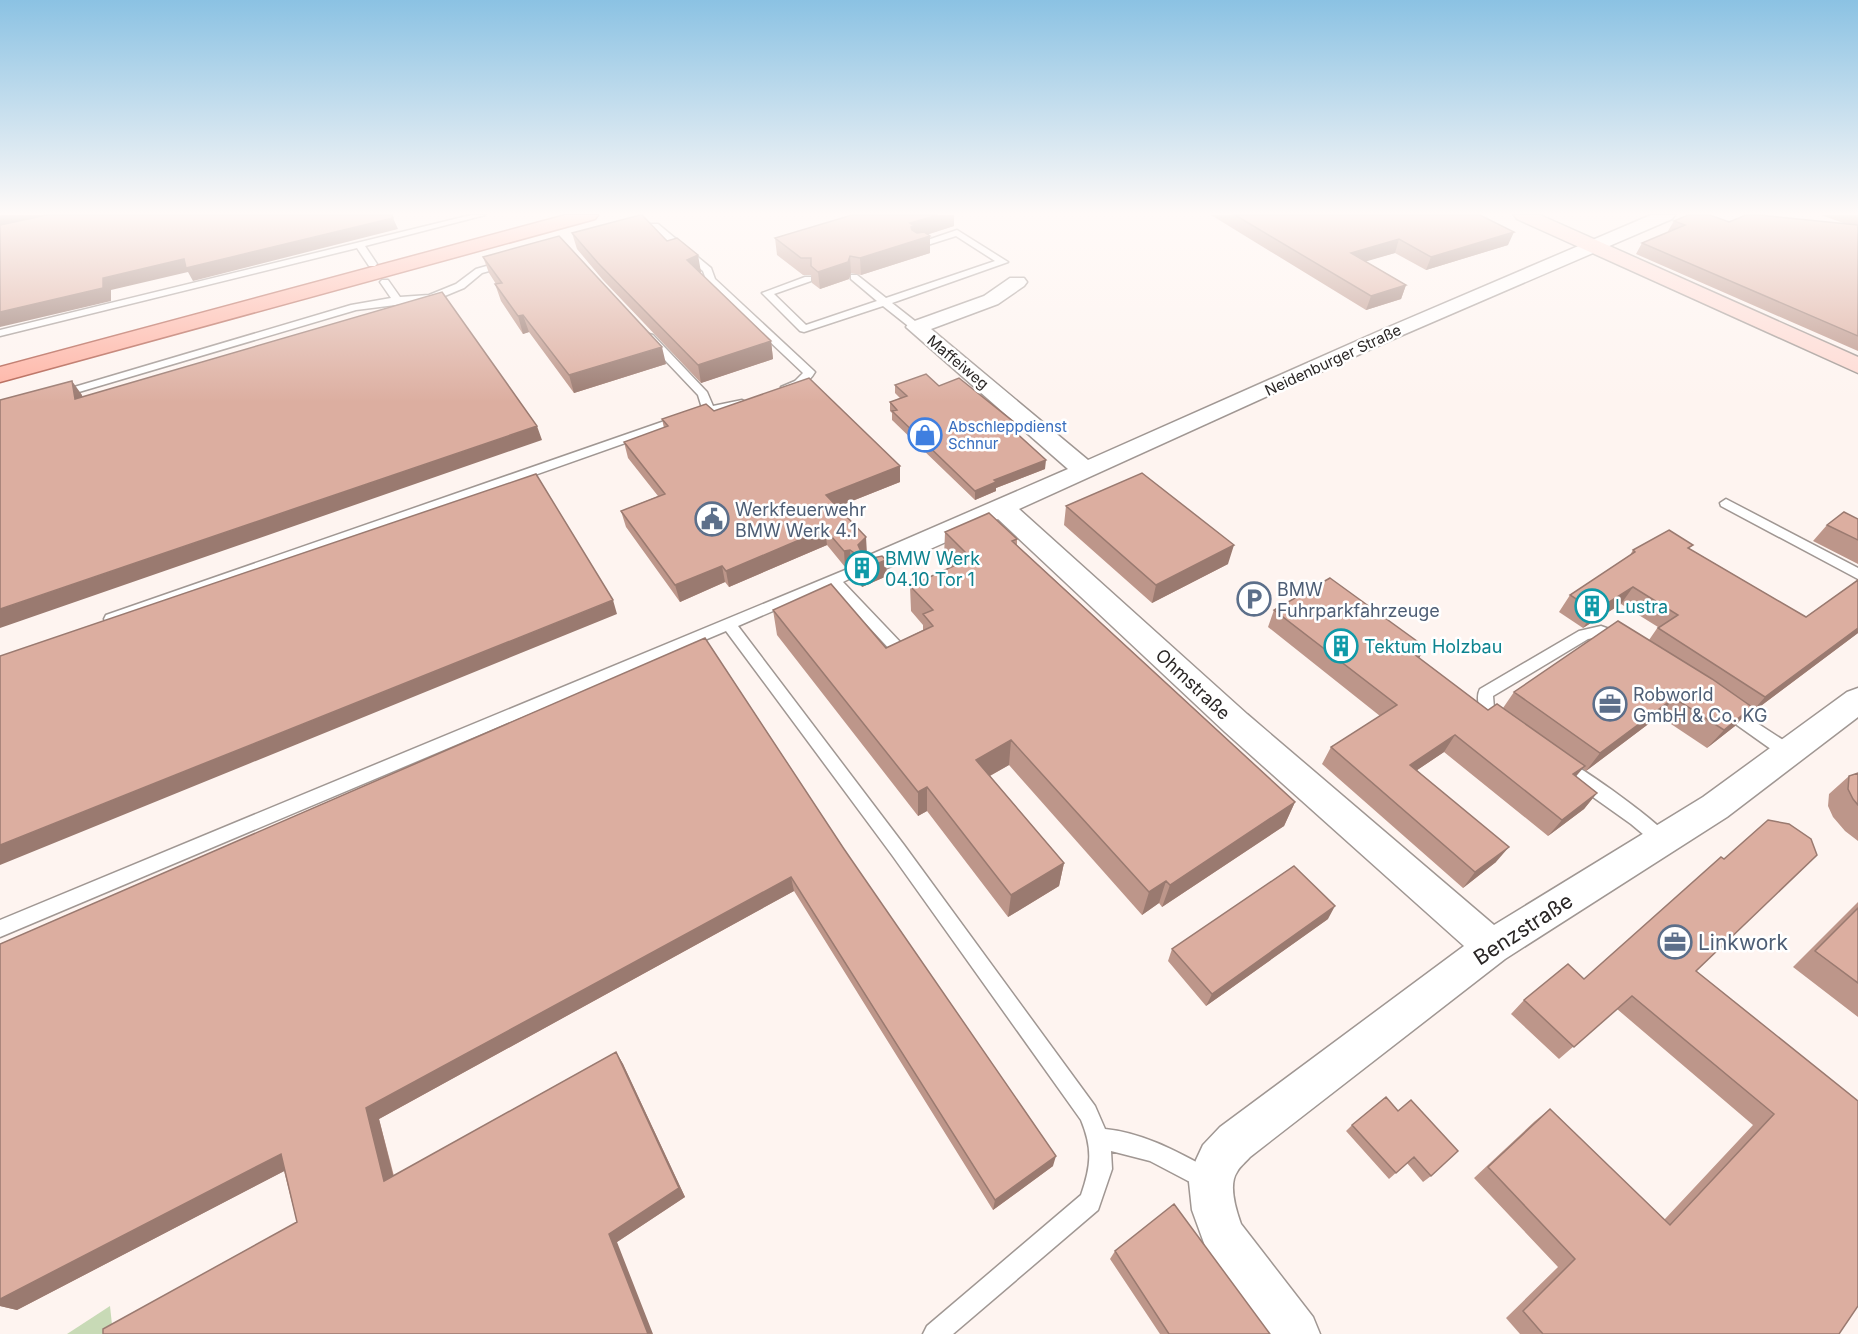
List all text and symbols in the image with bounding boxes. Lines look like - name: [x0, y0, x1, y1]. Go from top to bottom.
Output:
- street label: Neidenburger Straße: [1262, 320, 1404, 400]
- street label: Maffeiweg: [923, 331, 993, 393]
- shop icon: Abschleppdienst Schnur: [907, 417, 943, 453]
- place label: Abschleppdienst Schnur: [948, 417, 1067, 453]
- place label: Werkfeuerwehr BMW Werk 4.1: [735, 499, 866, 541]
- public building icon: Werkfeuerwehr BMW Werk 4.1: [694, 501, 730, 537]
- place label: BMW Werk 04.10 Tor 1: [885, 548, 980, 590]
- building icon: BMW Werk 04.10 Tor 1: [844, 550, 880, 586]
- place label: BMW Fuhrparkfahrzeuge: [1277, 579, 1440, 621]
- parking icon: BMW Fuhrparkfahrzeuge: [1236, 581, 1272, 617]
- building icon: Lustra: [1574, 588, 1610, 624]
- place label: Lustra: [1615, 596, 1668, 617]
- building icon: Tektum Holzbau: [1323, 628, 1359, 664]
- place label: Tektum Holzbau: [1364, 636, 1502, 657]
- street label: Ohmstraße: [1151, 644, 1235, 724]
- place label: Robworld GmbH & Co. KG: [1633, 684, 1767, 726]
- office icon: Robworld GmbH & Co. KG: [1592, 686, 1628, 722]
- street label: Benzstraße: [1469, 888, 1577, 970]
- office icon: Linkwork: [1657, 924, 1693, 960]
- place label: Linkwork: [1698, 930, 1789, 955]

